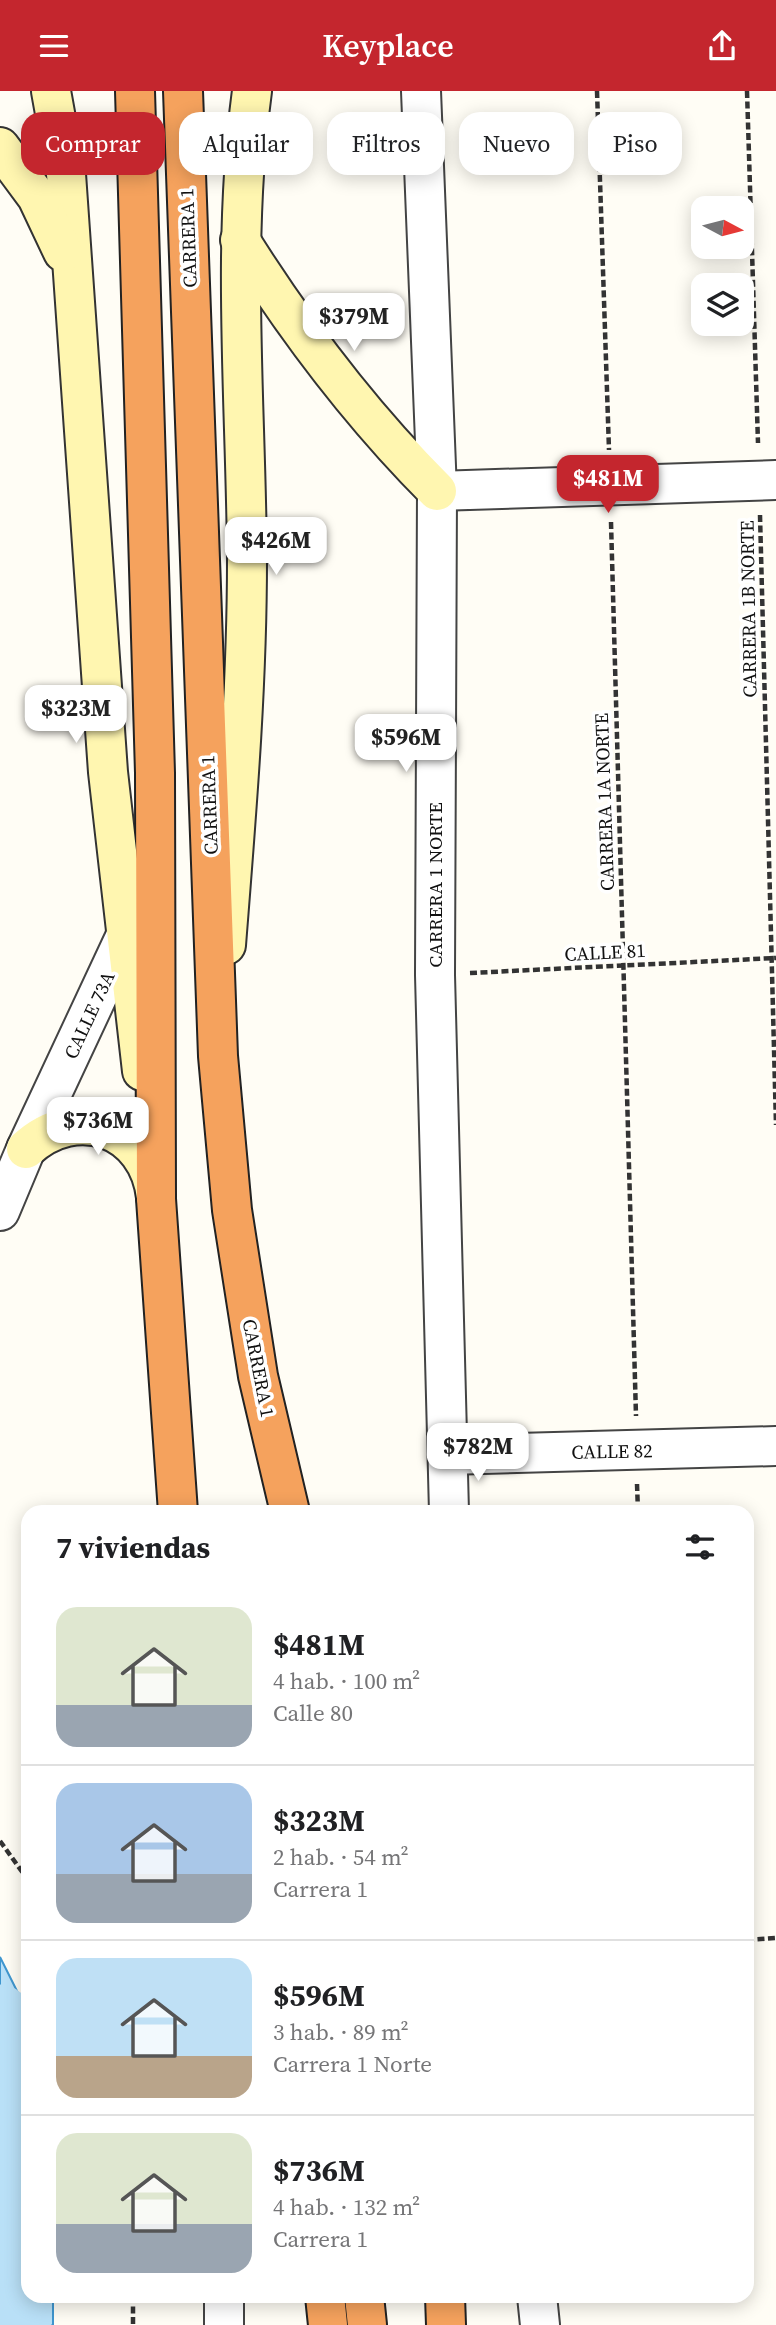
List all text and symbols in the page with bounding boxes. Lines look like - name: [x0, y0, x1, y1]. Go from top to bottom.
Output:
- text: Keyplace: [322, 24, 454, 68]
- icon: menu: [35, 27, 73, 65]
- icon: share: [703, 27, 741, 65]
- chip: Comprar: [21, 112, 165, 175]
- chip: Alquilar: [179, 112, 313, 175]
- chip: Filtros: [327, 112, 445, 175]
- chip: Nuevo: [459, 112, 574, 175]
- chip: Piso: [588, 112, 682, 175]
- street label: CARRERA 1: [173, 188, 203, 288]
- north arrow: [691, 196, 754, 259]
- map controls: [691, 196, 754, 336]
- button: layers: [691, 273, 754, 336]
- pin: $379M: [305, 293, 403, 353]
- text: $379M: [319, 300, 389, 332]
- pin: $481M: [559, 455, 657, 515]
- text: $481M: [573, 462, 643, 494]
- pin: $426M: [227, 517, 325, 577]
- street label: CARRERA 1B NORTE: [733, 520, 763, 698]
- text: $426M: [241, 524, 311, 556]
- pin: $323M: [27, 685, 125, 745]
- text: $323M: [41, 692, 111, 724]
- street label: CARRERA 1A NORTE: [588, 713, 620, 891]
- pin: $596M: [357, 715, 455, 774]
- text: $596M: [371, 721, 441, 753]
- street label: CARRERA 1: [194, 755, 224, 855]
- street label: CARRERA 1 NORTE: [422, 802, 448, 968]
- street label: CALLE 81: [564, 937, 646, 967]
- street label: CALLE 73A: [57, 967, 121, 1063]
- pin: $736M: [49, 1097, 147, 1157]
- text: $736M: [63, 1104, 133, 1136]
- street label: CARRERA 1: [237, 1317, 281, 1419]
- pin: $782M: [429, 1423, 527, 1483]
- text: $782M: [443, 1430, 513, 1462]
- street label: CALLE 82: [571, 1437, 653, 1465]
- text: 7 viviendas: [56, 1527, 210, 1568]
- icon: filters: [681, 1528, 719, 1566]
- text: $481M: [273, 1624, 365, 1665]
- icon: home: [112, 1635, 196, 1719]
- text: 4 hab. · 100 m²: [273, 1665, 420, 1697]
- text: Calle 80: [273, 1697, 353, 1729]
- text: $323M: [273, 1800, 365, 1841]
- icon: home: [112, 1811, 196, 1895]
- text: 2 hab. · 54 m²: [273, 1841, 409, 1873]
- text: Carrera 1: [273, 1873, 368, 1905]
- text: $596M: [273, 1975, 365, 2016]
- icon: home: [112, 1986, 196, 2070]
- text: 3 hab. · 89 m²: [273, 2016, 409, 2048]
- text: Carrera 1 Norte: [273, 2048, 432, 2080]
- text: $736M: [273, 2150, 365, 2191]
- icon: home: [112, 2161, 196, 2245]
- text: 4 hab. · 132 m²: [273, 2191, 420, 2223]
- text: Carrera 1: [273, 2223, 368, 2255]

